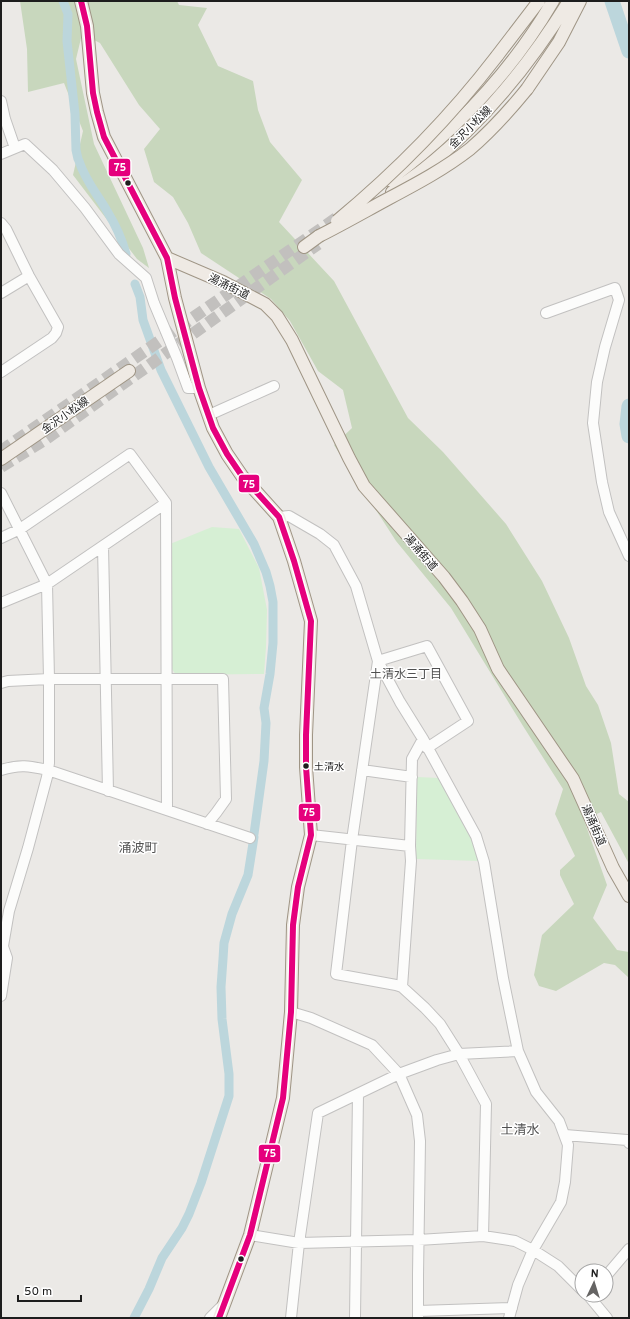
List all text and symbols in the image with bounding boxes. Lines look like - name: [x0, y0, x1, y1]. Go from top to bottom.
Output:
- street label: 金沢小松線: [446, 103, 495, 152]
- line badge: 75: [108, 158, 131, 177]
- text: 75: [114, 161, 127, 175]
- unlabelled marker: [123, 178, 133, 188]
- street label: 湯涌街道: [206, 271, 251, 303]
- street label: 金沢小松線: [39, 394, 92, 437]
- line badge: 75: [238, 474, 260, 493]
- text: 75: [243, 478, 256, 492]
- street label: 湯涌街道: [401, 531, 440, 574]
- district label: 土清水三丁目: [370, 667, 442, 683]
- marker: 土清水: [301, 761, 311, 771]
- place label: 土清水: [314, 761, 344, 774]
- street label: 湯涌街道: [578, 802, 608, 848]
- line badge: 75: [298, 803, 321, 822]
- text: 75: [303, 806, 316, 820]
- district label: 涌波町: [118, 841, 158, 857]
- district label: 土清水: [500, 1123, 540, 1139]
- line badge: 75: [258, 1144, 281, 1163]
- text: 75: [264, 1147, 277, 1161]
- unlabelled marker: [236, 1254, 246, 1264]
- north arrow: [574, 1263, 614, 1303]
- text: N: [590, 1267, 599, 1281]
- scale bar: [18, 1277, 81, 1303]
- text: 50 m: [24, 1284, 52, 1300]

